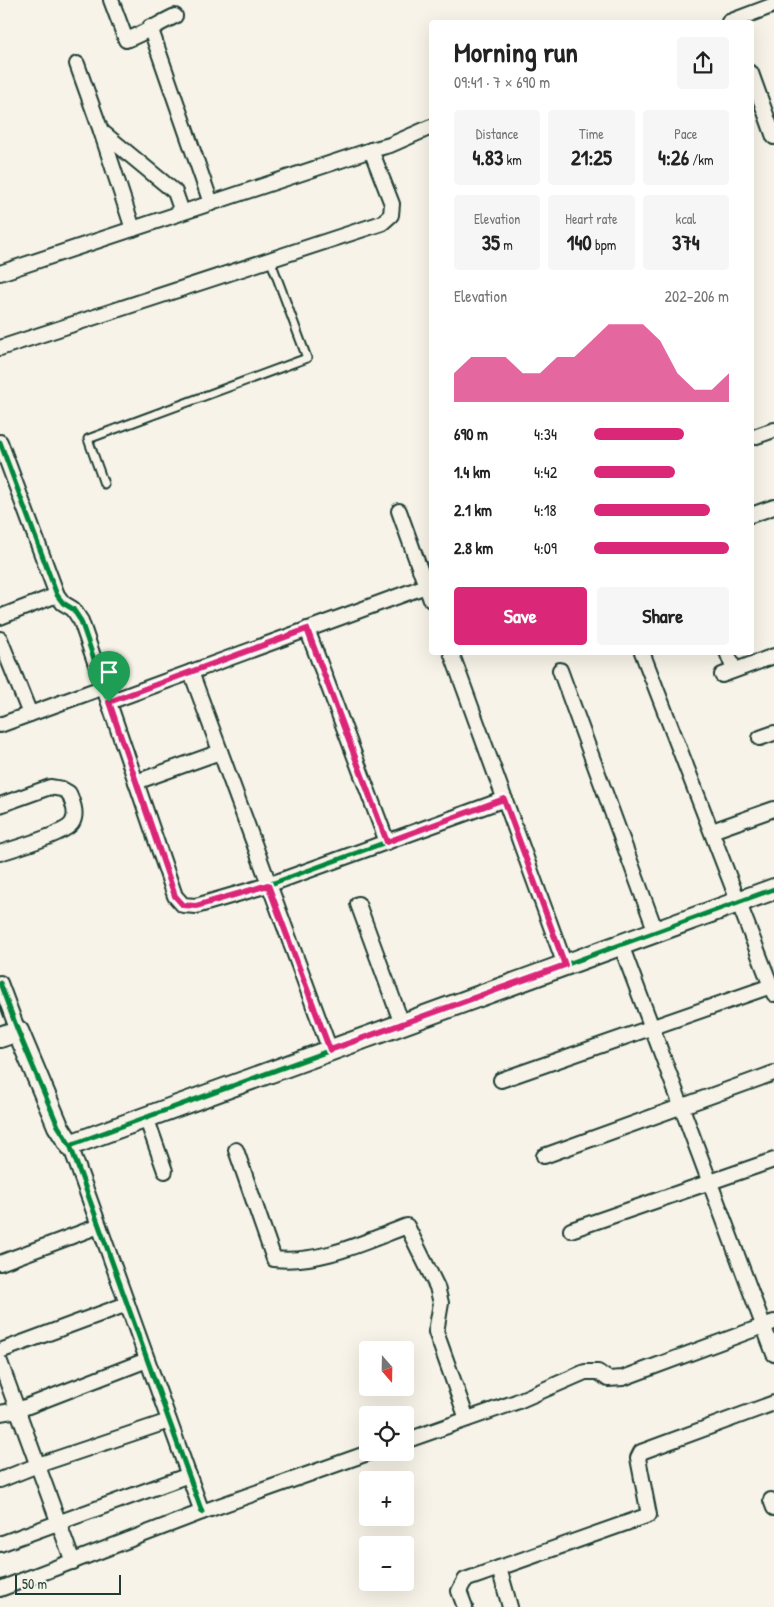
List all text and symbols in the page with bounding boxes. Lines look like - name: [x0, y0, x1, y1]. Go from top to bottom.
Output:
- text: Morning run: [454, 33, 578, 71]
- button: share: [677, 37, 729, 89]
- text: 09:41 · 7 × 690 m: [454, 71, 550, 93]
- text: Distance: [476, 124, 519, 143]
- text: Time: [579, 124, 604, 143]
- text: Pace: [674, 124, 697, 143]
- text: 4.83: [472, 143, 503, 172]
- text: 21:25: [571, 143, 612, 172]
- text: 4:26: [658, 143, 689, 172]
- text: km: [503, 150, 522, 169]
- text: /km: [689, 150, 714, 169]
- text: Elevation: [474, 209, 520, 228]
- text: Heart rate: [565, 209, 618, 228]
- text: kcal: [676, 209, 696, 228]
- text: 35: [482, 228, 500, 257]
- text: 140: [567, 228, 592, 257]
- text: 374: [672, 228, 700, 257]
- text: m: [500, 235, 513, 254]
- text: bpm: [592, 235, 616, 254]
- text: Elevation: [454, 285, 507, 307]
- text: 202–206 m: [665, 285, 729, 307]
- text: 690 m: [454, 423, 488, 445]
- text: 4:34: [534, 423, 557, 445]
- text: 1.4 km: [454, 461, 490, 483]
- text: 4:42: [534, 461, 557, 483]
- text: 2.1 km: [454, 499, 492, 521]
- text: 4:18: [534, 499, 556, 521]
- text: 2.8 km: [454, 537, 493, 559]
- text: 4:09: [534, 537, 557, 559]
- button: Save: [454, 587, 587, 645]
- button: Share: [597, 587, 729, 645]
- pin: [88, 651, 130, 702]
- icon: arrive: [95, 658, 123, 686]
- north arrow: [359, 1341, 414, 1396]
- map controls: [359, 1341, 414, 1591]
- button: locate: [359, 1406, 414, 1461]
- button: +: [359, 1471, 414, 1526]
- button: −: [359, 1536, 414, 1591]
- scale bar: [15, 1572, 121, 1595]
- text: 50 m: [22, 1574, 47, 1593]

